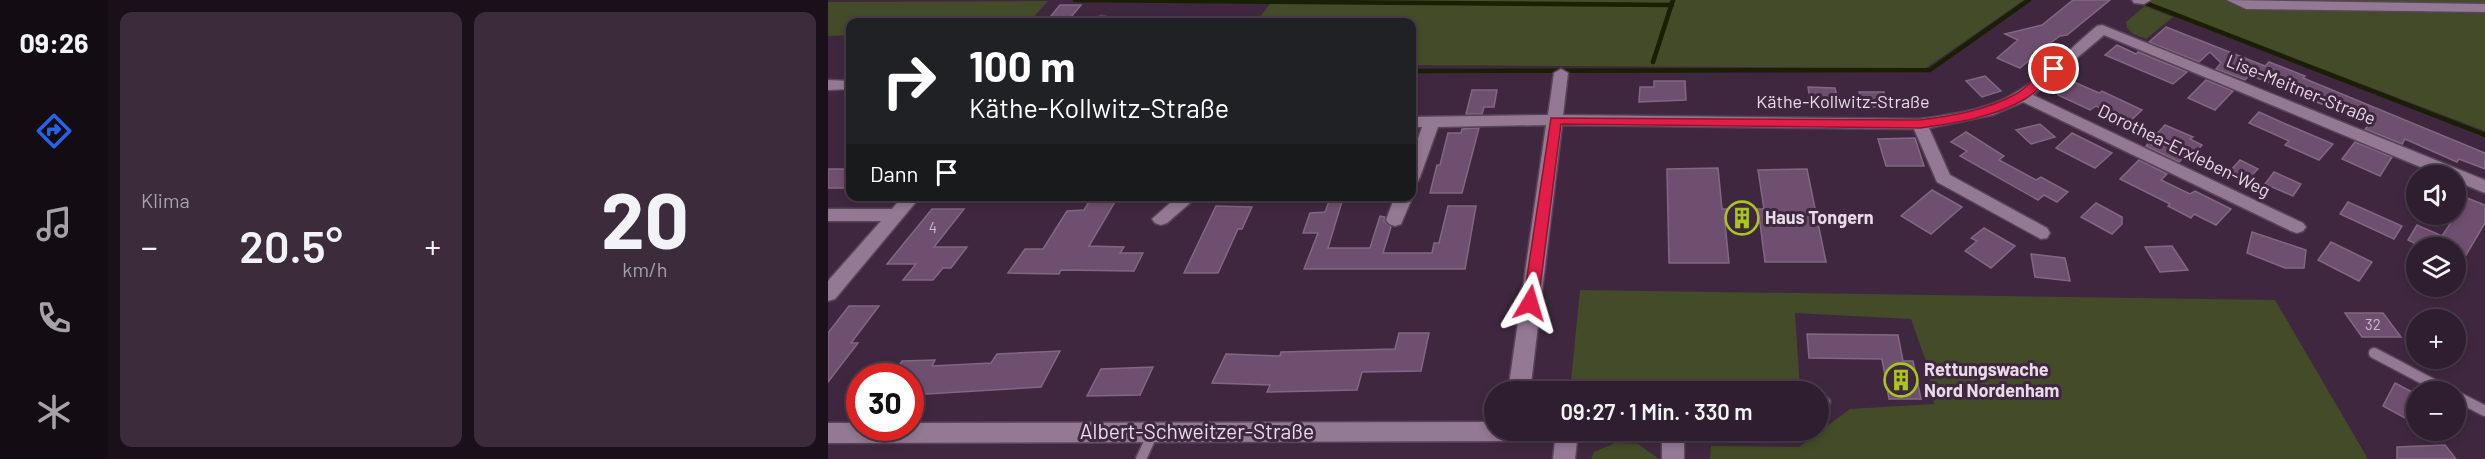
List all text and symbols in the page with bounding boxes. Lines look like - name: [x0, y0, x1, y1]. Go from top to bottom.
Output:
- text: 09:26: [19, 26, 89, 58]
- text: 100 m: [969, 40, 1075, 90]
- icon: right: [870, 42, 948, 120]
- pin: [2028, 43, 2079, 94]
- street label: Lise-Meitner-Straße: [2224, 49, 2379, 129]
- icon: arrive: [2037, 52, 2070, 85]
- street label: Käthe-Kollwitz-Straße: [1756, 90, 1930, 112]
- text: Käthe-Kollwitz-Straße: [969, 91, 1229, 123]
- street label: Dorothea-Erxleben-Weg: [2095, 99, 2274, 201]
- icon: directions: [33, 110, 75, 152]
- icon: arrive: [930, 156, 963, 189]
- text: Dann: [870, 160, 918, 186]
- map controls: [2406, 165, 2466, 441]
- button: sound: [2406, 165, 2466, 225]
- text: 20: [601, 171, 689, 265]
- text: Klima: [141, 188, 190, 212]
- building icon: Haus Tongern: [1724, 200, 1760, 236]
- icon: music: [33, 203, 75, 245]
- place label: Haus Tongern: [1765, 206, 1874, 228]
- text: 20.5°: [239, 218, 343, 272]
- house number: 4: [929, 218, 937, 236]
- text: −: [141, 226, 158, 266]
- text: +: [424, 226, 441, 266]
- button: layers: [2406, 237, 2466, 297]
- text: km/h: [622, 257, 668, 281]
- position arrow: [1498, 271, 1562, 335]
- icon: phone: [33, 297, 75, 339]
- button: +: [2406, 309, 2466, 369]
- house number: 32: [2365, 315, 2381, 333]
- place label: Rettungswache Nord Nordenham: [1924, 358, 2059, 401]
- building icon: Rettungswache Nord Nordenham: [1883, 362, 1919, 398]
- speed limit sign: 30: [846, 363, 924, 441]
- button: −: [2406, 381, 2466, 441]
- icon: climate: [33, 391, 75, 433]
- text: 09:27 · 1 Min. · 330 m: [1561, 398, 1753, 424]
- street label: Albert-Schweitzer-Straße: [1080, 418, 1314, 443]

